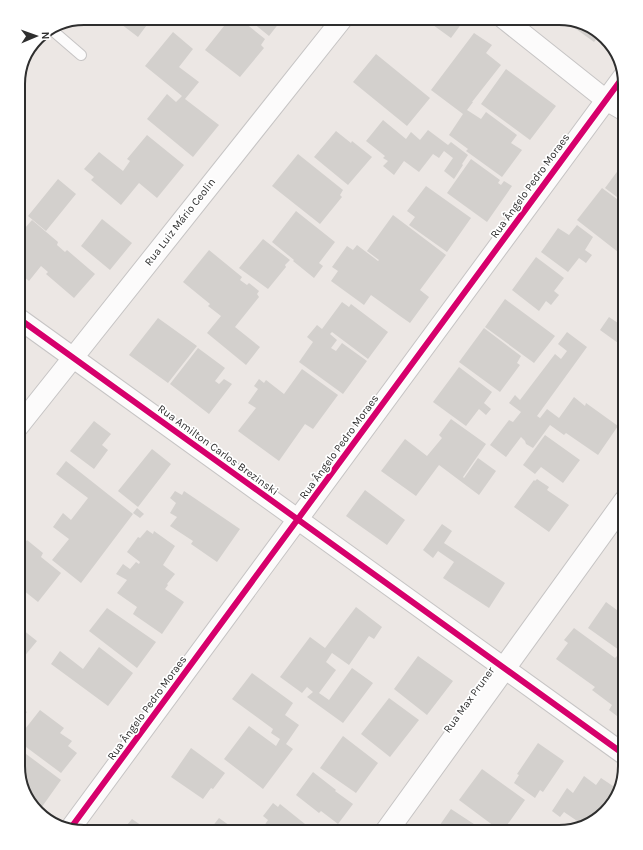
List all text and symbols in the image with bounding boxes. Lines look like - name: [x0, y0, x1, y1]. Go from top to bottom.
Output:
- north arrow: [16, 16, 56, 56]
- text: N: [39, 31, 52, 40]
- street label: Rua Ângelo Pedro Moraes: [487, 130, 572, 241]
- street label: Rua Luiz Mário Ceolin: [142, 176, 218, 268]
- street label: Rua Ângelo Pedro Moraes: [296, 391, 381, 502]
- street label: Rua Amilton Carlos Brezinski: [155, 402, 281, 498]
- street label: Rua Ângelo Pedro Moraes: [104, 652, 189, 763]
- street label: Rua Max Pruner: [441, 664, 497, 736]

